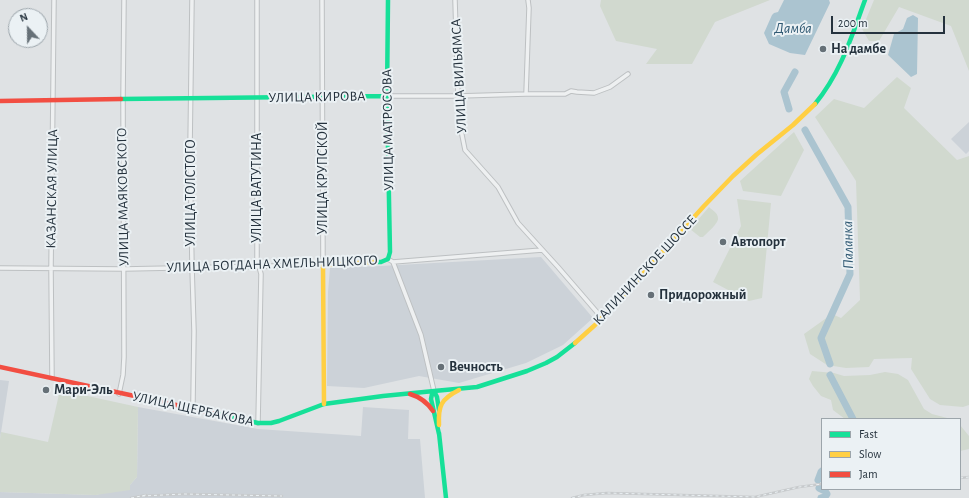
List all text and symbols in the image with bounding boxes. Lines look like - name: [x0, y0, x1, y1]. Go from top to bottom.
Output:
- north arrow: [8, 8, 48, 48]
- scale bar: [833, 8, 947, 34]
- text: N: [18, 11, 29, 24]
- text: 200 m: [838, 17, 868, 29]
- street label: УЛИЦА ВИЛЬЯМСА: [448, 18, 470, 134]
- water label: Дамба: [774, 19, 812, 37]
- place label: На дамбе: [831, 41, 886, 57]
- marker: На дамбе: [818, 44, 828, 54]
- street label: УЛИЦА МАТРОСОВА: [379, 69, 397, 191]
- street label: УЛИЦА КИРОВА: [268, 88, 366, 106]
- street label: УЛИЦА КРУПСКОЙ: [315, 121, 331, 235]
- street label: УЛИЦА МАЯКОВСКОГО: [113, 128, 133, 266]
- street label: КАЗАНСКАЯ УЛИЦА: [43, 129, 61, 249]
- street label: УЛИЦА ВАТУТИНА: [249, 133, 265, 243]
- street label: УЛИЦА ТОЛСТОГО: [183, 139, 199, 247]
- street label: КАЛИНИНСКОЕ ШОССЕ: [590, 211, 700, 329]
- water label: Паланка: [839, 221, 857, 269]
- place label: Автопорт: [731, 234, 786, 250]
- marker: Автопорт: [718, 237, 728, 247]
- street label: УЛИЦА БОГДАНА ХМЕЛЬНИЦКОГО: [166, 252, 378, 276]
- place label: Придорожный: [659, 287, 746, 303]
- marker: Придорожный: [646, 290, 656, 300]
- place label: Вечность: [449, 359, 503, 375]
- marker: Вечность: [436, 362, 446, 372]
- place label: Мари-Эль: [54, 382, 112, 398]
- marker: Мари-Эль: [41, 385, 51, 395]
- street label: УЛИЦА ЩЕРБАКОВА: [131, 388, 255, 430]
- legend: [821, 418, 961, 490]
- text: Fast: [859, 428, 878, 440]
- text: Slow: [859, 448, 881, 460]
- text: Jam: [859, 468, 878, 480]

